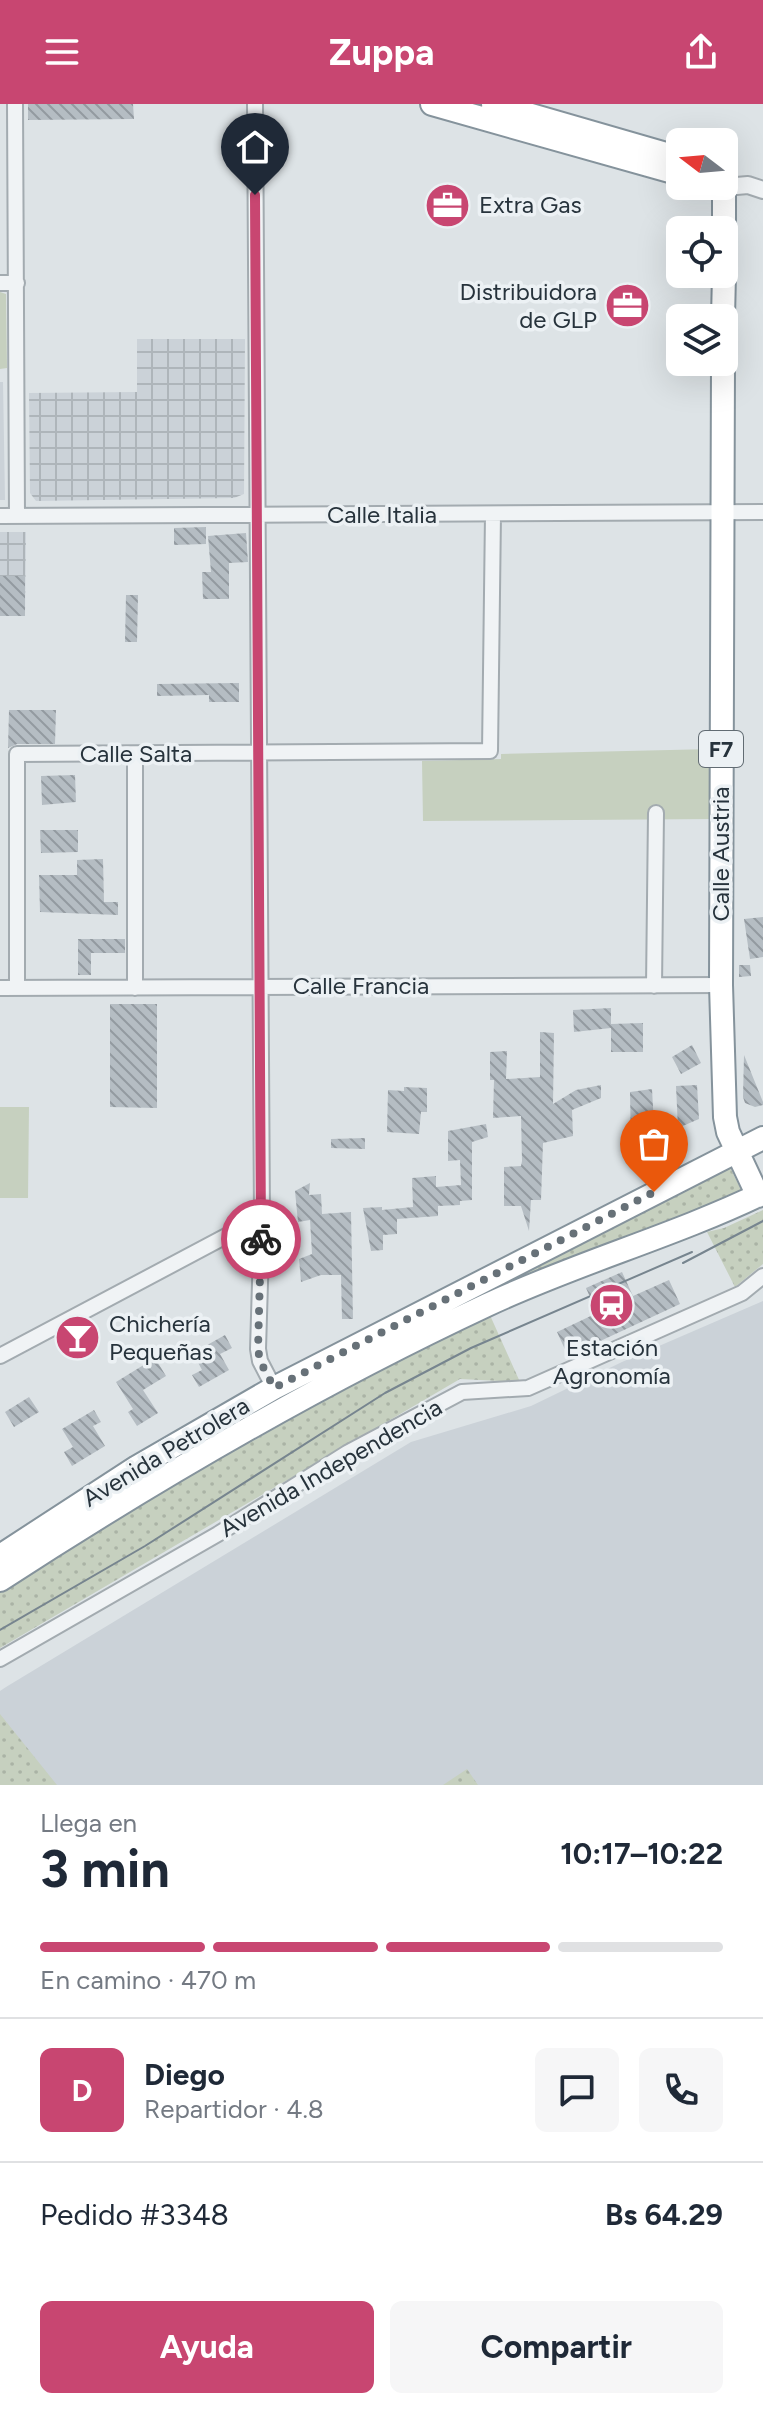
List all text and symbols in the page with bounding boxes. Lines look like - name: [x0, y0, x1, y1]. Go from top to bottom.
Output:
- icon: menu: [40, 30, 84, 74]
- icon: share: [679, 30, 723, 74]
- text: Zuppa: [329, 31, 434, 74]
- pin: [221, 113, 289, 195]
- icon: home: [233, 125, 277, 169]
- north arrow: [666, 128, 738, 200]
- map controls: [666, 128, 738, 376]
- office icon: Extra Gas: [424, 181, 472, 229]
- place label: Extra Gas: [479, 190, 582, 219]
- button: locate: [666, 216, 738, 288]
- place label: Distribuidora de GLP: [460, 277, 597, 334]
- office icon: Distribuidora de GLP: [604, 282, 652, 330]
- button: layers: [666, 304, 738, 376]
- street label: Calle Italia: [327, 500, 437, 529]
- road number: F7: [699, 731, 743, 767]
- street label: Calle Salta: [80, 739, 192, 768]
- street label: Calle Austria: [706, 787, 735, 921]
- street label: Calle Francia: [293, 971, 429, 1000]
- pin: [620, 1110, 688, 1192]
- icon: bag: [632, 1122, 676, 1166]
- courier: [221, 1199, 301, 1279]
- icon: bike: [239, 1217, 283, 1261]
- station icon: Estación Agronomía: [588, 1282, 636, 1330]
- place label: Chichería Pequeñas: [109, 1309, 213, 1366]
- bar icon: Chichería Pequeñas: [54, 1314, 102, 1362]
- place label: Estación Agronomía: [553, 1333, 671, 1390]
- street label: Avenida Petrolera: [77, 1390, 254, 1513]
- street label: Avenida Independencia: [215, 1392, 447, 1543]
- text: Llega en: [40, 1807, 137, 1839]
- text: 10:17–10:22: [560, 1835, 723, 1872]
- text: 3 min: [40, 1838, 170, 1900]
- text: En camino · 470 m: [40, 1964, 256, 1996]
- button: chat: [535, 2048, 619, 2132]
- button: phone: [639, 2048, 723, 2132]
- text: Diego: [144, 2056, 225, 2093]
- text: D: [72, 2072, 93, 2109]
- text: Repartidor · 4.8: [144, 2093, 324, 2125]
- text: Pedido #3348: [40, 2196, 229, 2233]
- text: Bs 64.29: [605, 2196, 723, 2233]
- button: Ayuda: [40, 2301, 374, 2393]
- button: Compartir: [390, 2301, 723, 2393]

